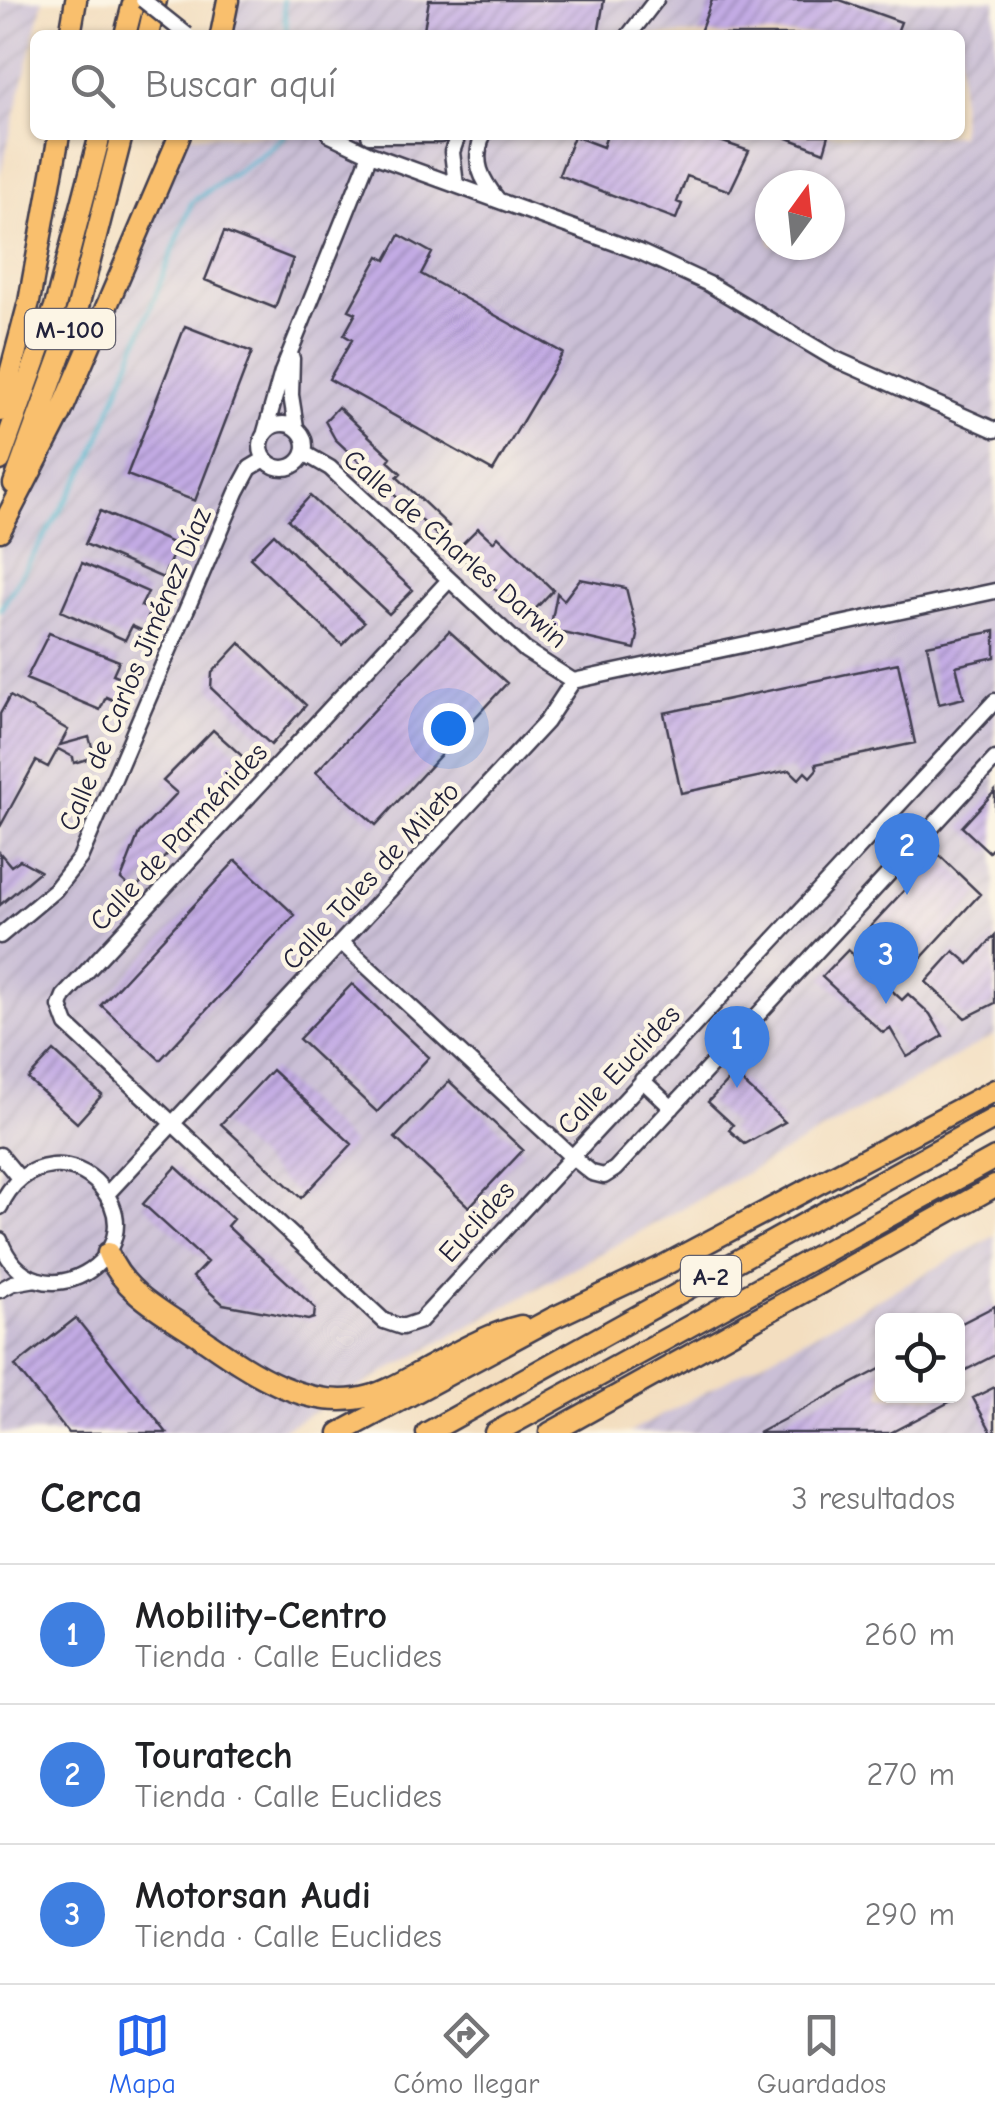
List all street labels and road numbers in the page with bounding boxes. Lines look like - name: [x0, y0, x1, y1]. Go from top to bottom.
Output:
- road number: M-100: [25, 309, 115, 349]
- street label: Calle de Charles Darwin: [337, 443, 574, 655]
- street label: Calle de Carlos Jiménez Díaz: [52, 503, 218, 836]
- street label: Calle de Parménides: [83, 736, 274, 937]
- street label: Calle Tales de Mileto: [275, 775, 466, 976]
- street label: Calle Euclides: [551, 998, 687, 1141]
- street label: Euclides: [432, 1175, 521, 1269]
- road number: A-2: [681, 1256, 741, 1296]

